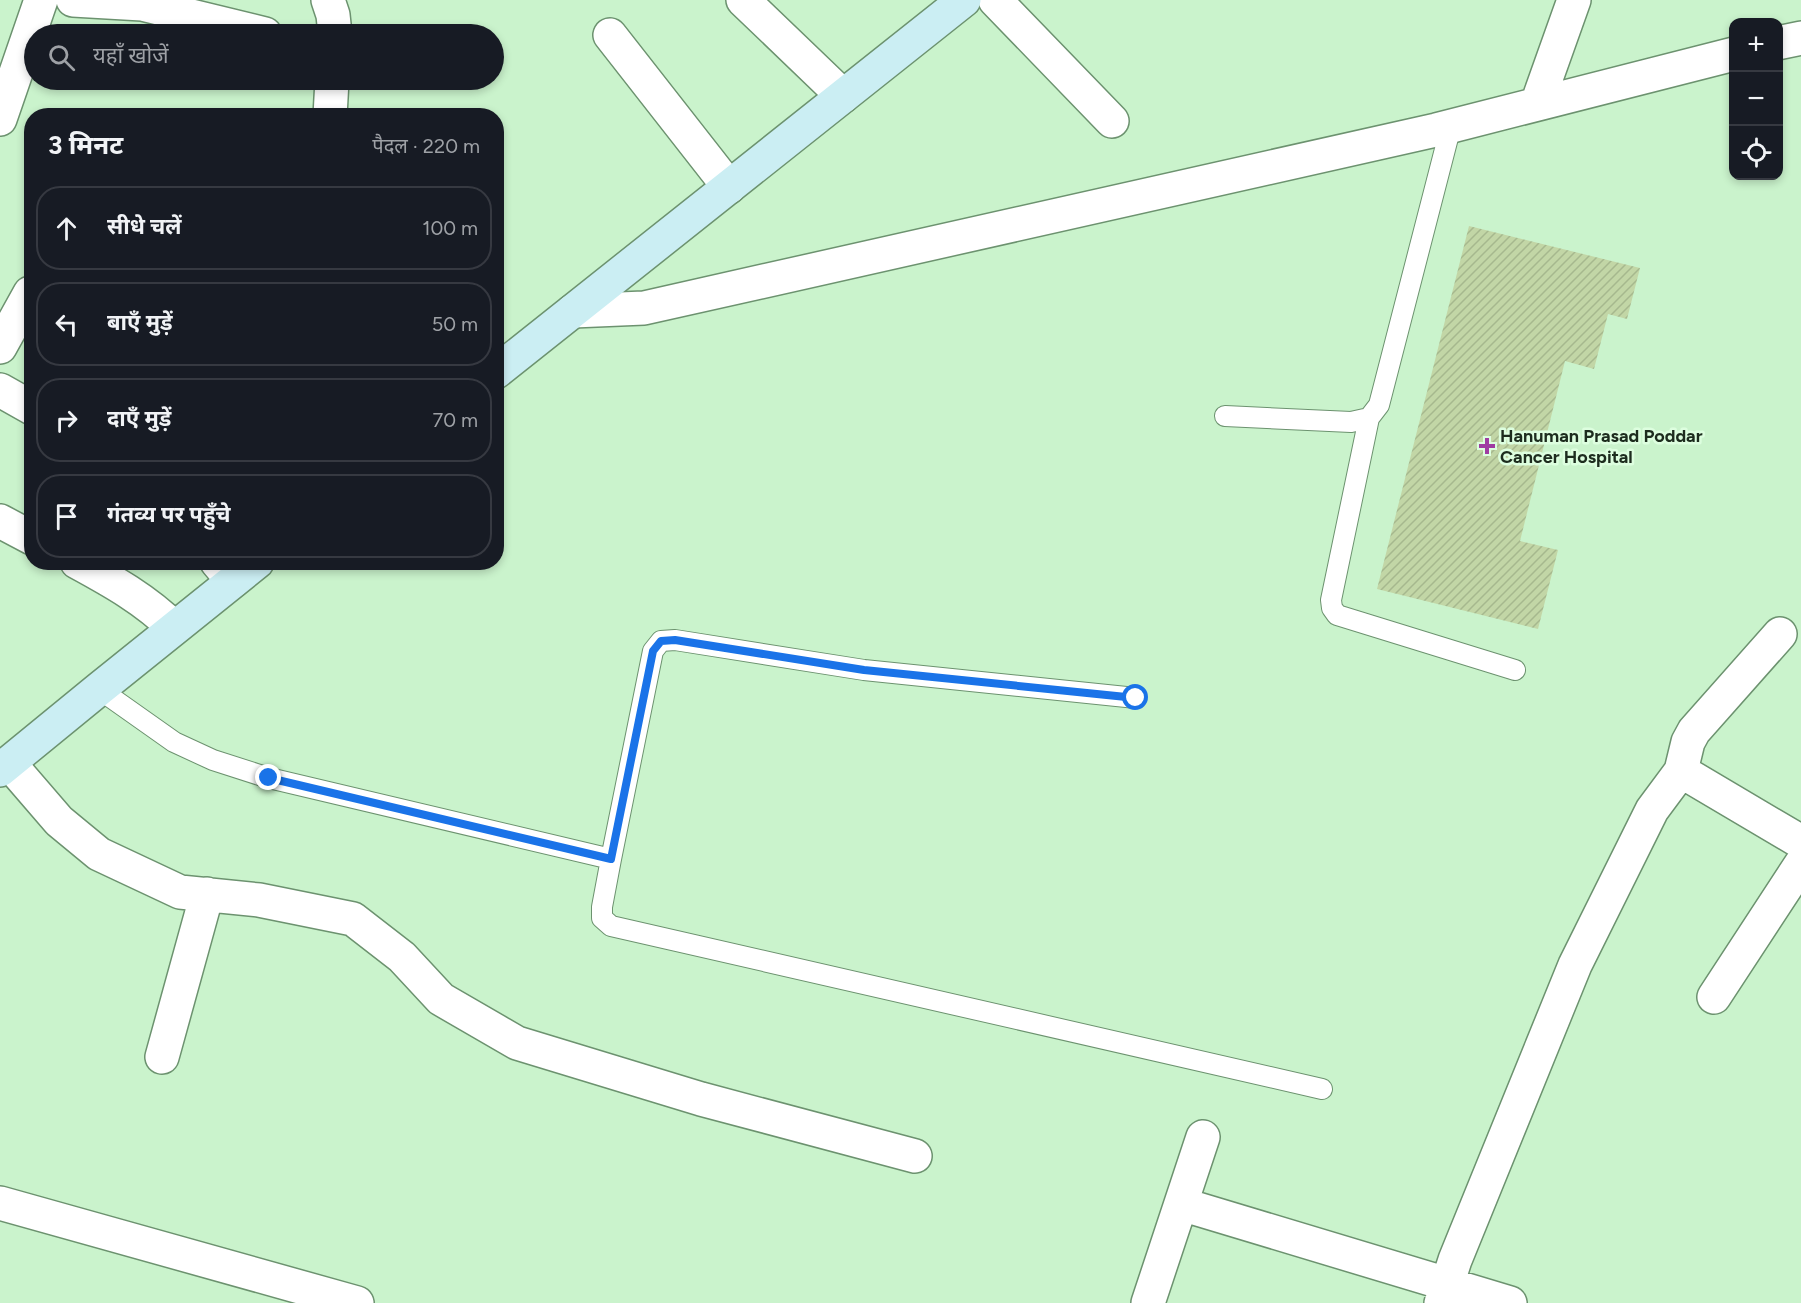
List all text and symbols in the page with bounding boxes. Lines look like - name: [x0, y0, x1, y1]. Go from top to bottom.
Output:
- map controls: [1729, 18, 1783, 180]
- button: +: [1729, 18, 1783, 72]
- search box: [24, 24, 504, 90]
- icon: search: [45, 41, 78, 74]
- text: यहाँ खोजें: [93, 42, 169, 69]
- button: −: [1729, 72, 1783, 126]
- button: locate: [1729, 126, 1783, 180]
- text: 3 मिनट: [48, 129, 123, 161]
- text: पैदल · 220 m: [372, 134, 480, 158]
- icon: ahead: [50, 212, 83, 245]
- text: सीधे चलें: [107, 213, 182, 240]
- text: 100 m: [422, 216, 478, 240]
- icon: left: [50, 308, 83, 341]
- text: बाएँ मुड़ें: [107, 309, 173, 336]
- text: 50 m: [432, 312, 478, 336]
- icon: right: [50, 404, 83, 437]
- text: दाएँ मुड़ें: [107, 405, 171, 432]
- text: 70 m: [432, 408, 478, 432]
- place label: Hanuman Prasad Poddar Cancer Hospital: [1500, 425, 1703, 468]
- marker: Hanuman Prasad Poddar Cancer Hospital: [1478, 437, 1496, 455]
- icon: arrive: [50, 500, 83, 533]
- text: गंतव्य पर पहुँचे: [107, 501, 231, 528]
- route start: [1122, 684, 1148, 710]
- route end: [255, 764, 281, 790]

